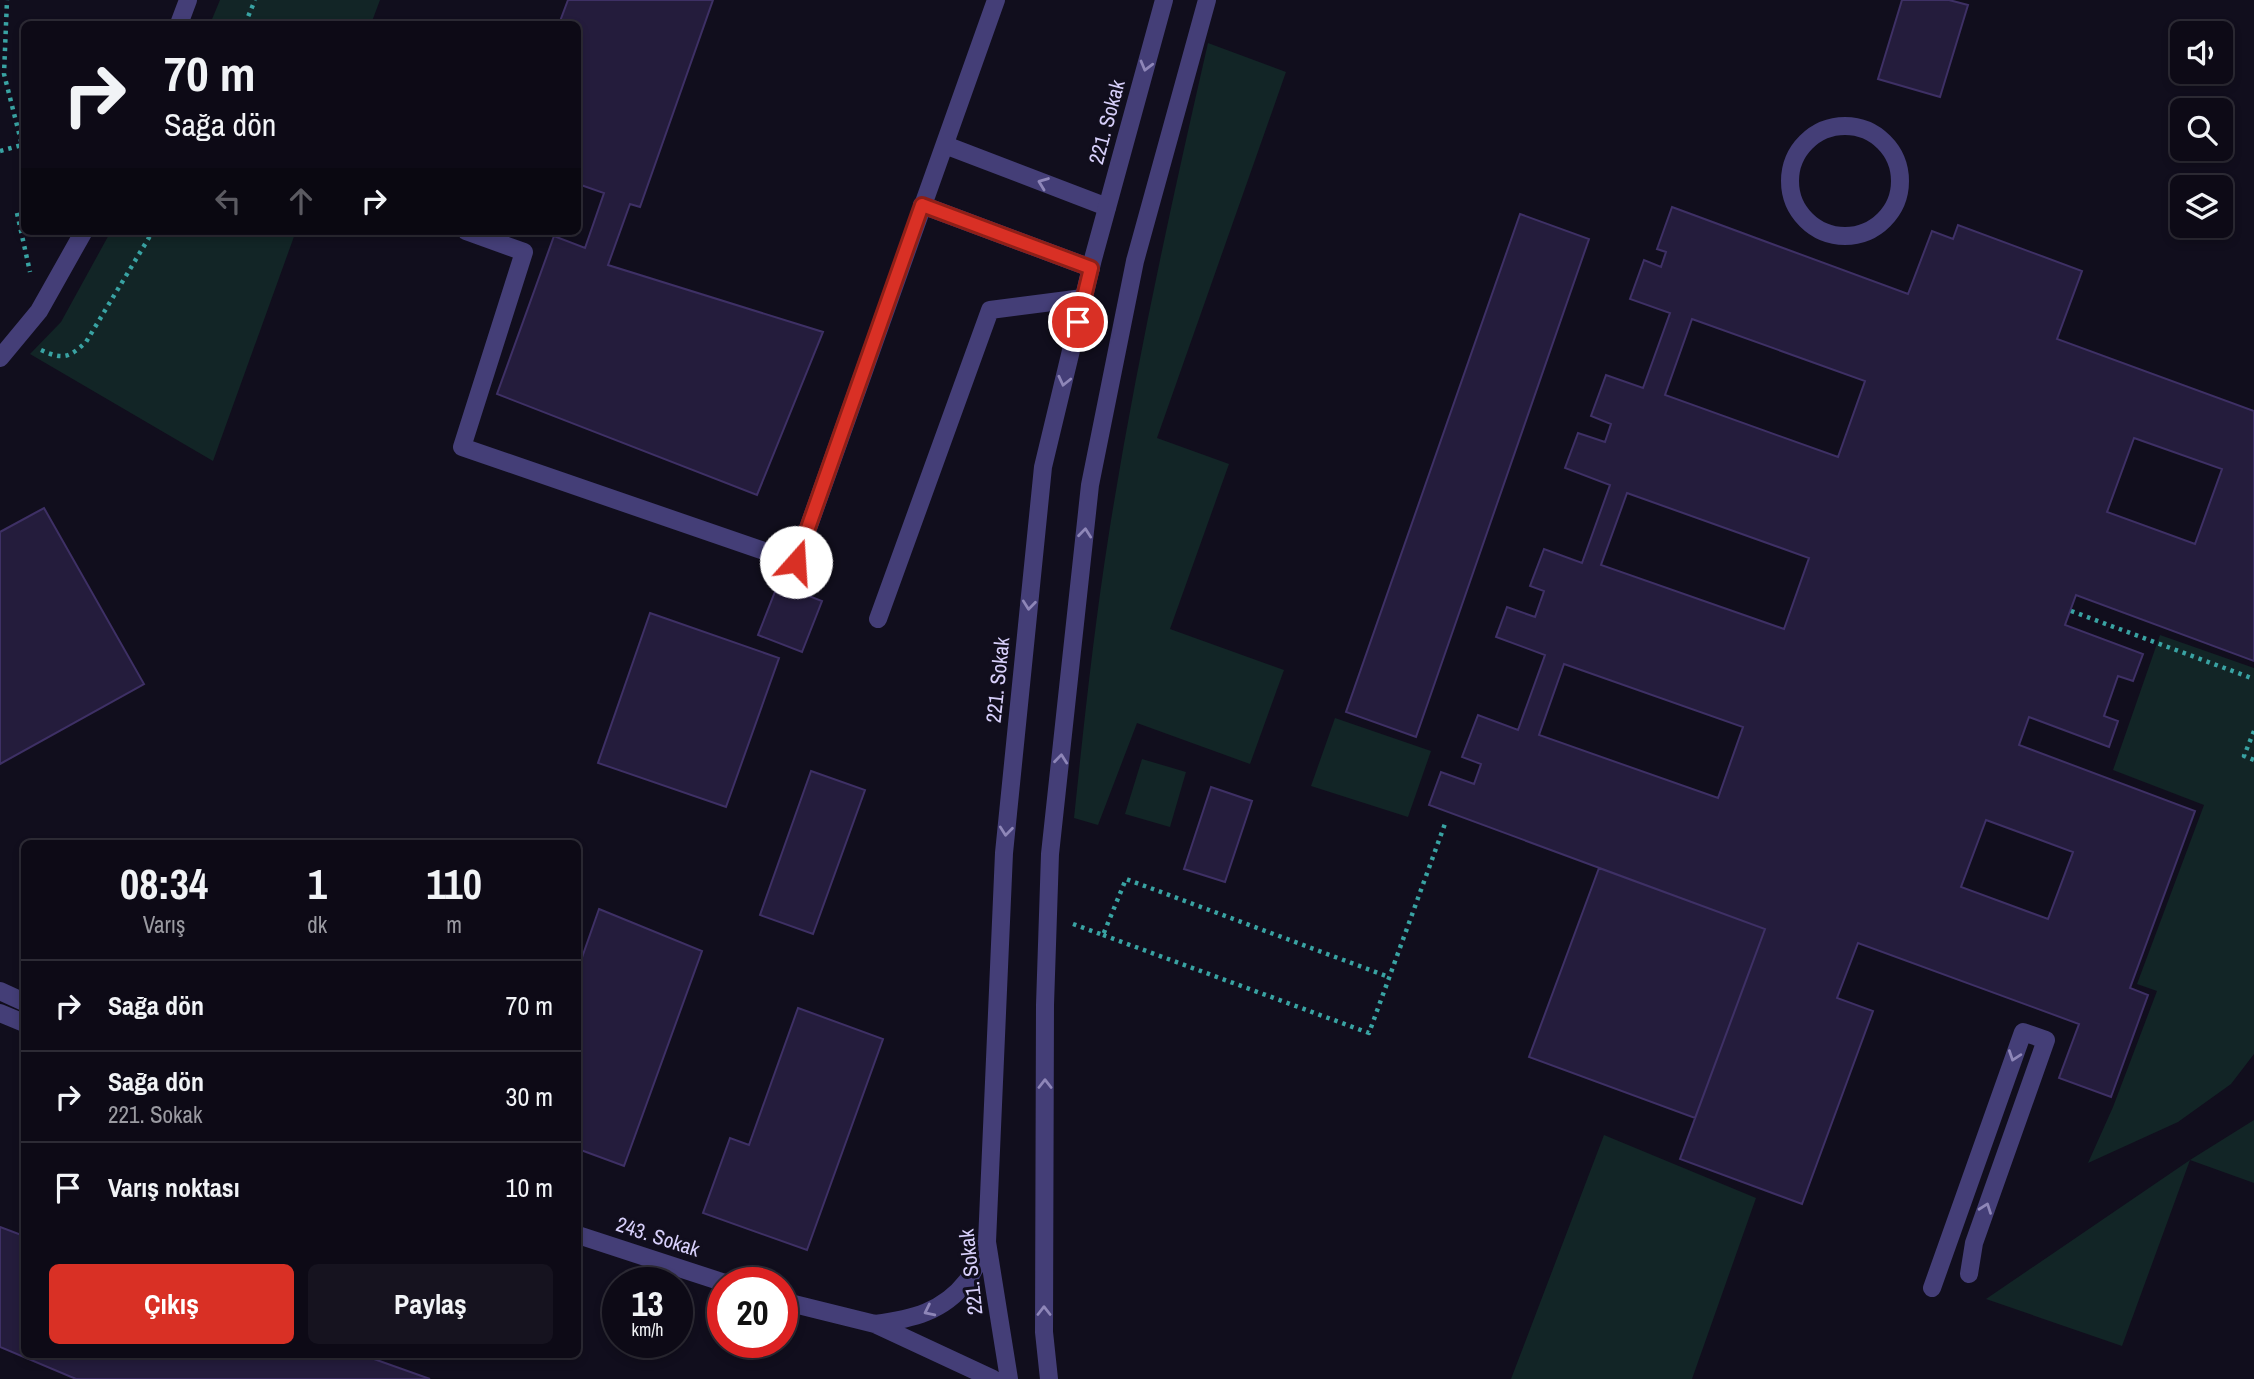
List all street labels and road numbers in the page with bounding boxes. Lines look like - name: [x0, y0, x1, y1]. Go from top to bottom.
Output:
- street label: 221. Sokak: [1081, 76, 1132, 167]
- street label: 221. Sokak: [979, 635, 1016, 724]
- street label: 243. Sokak: [613, 1209, 704, 1264]
- street label: 221. Sokak: [952, 1227, 989, 1316]

